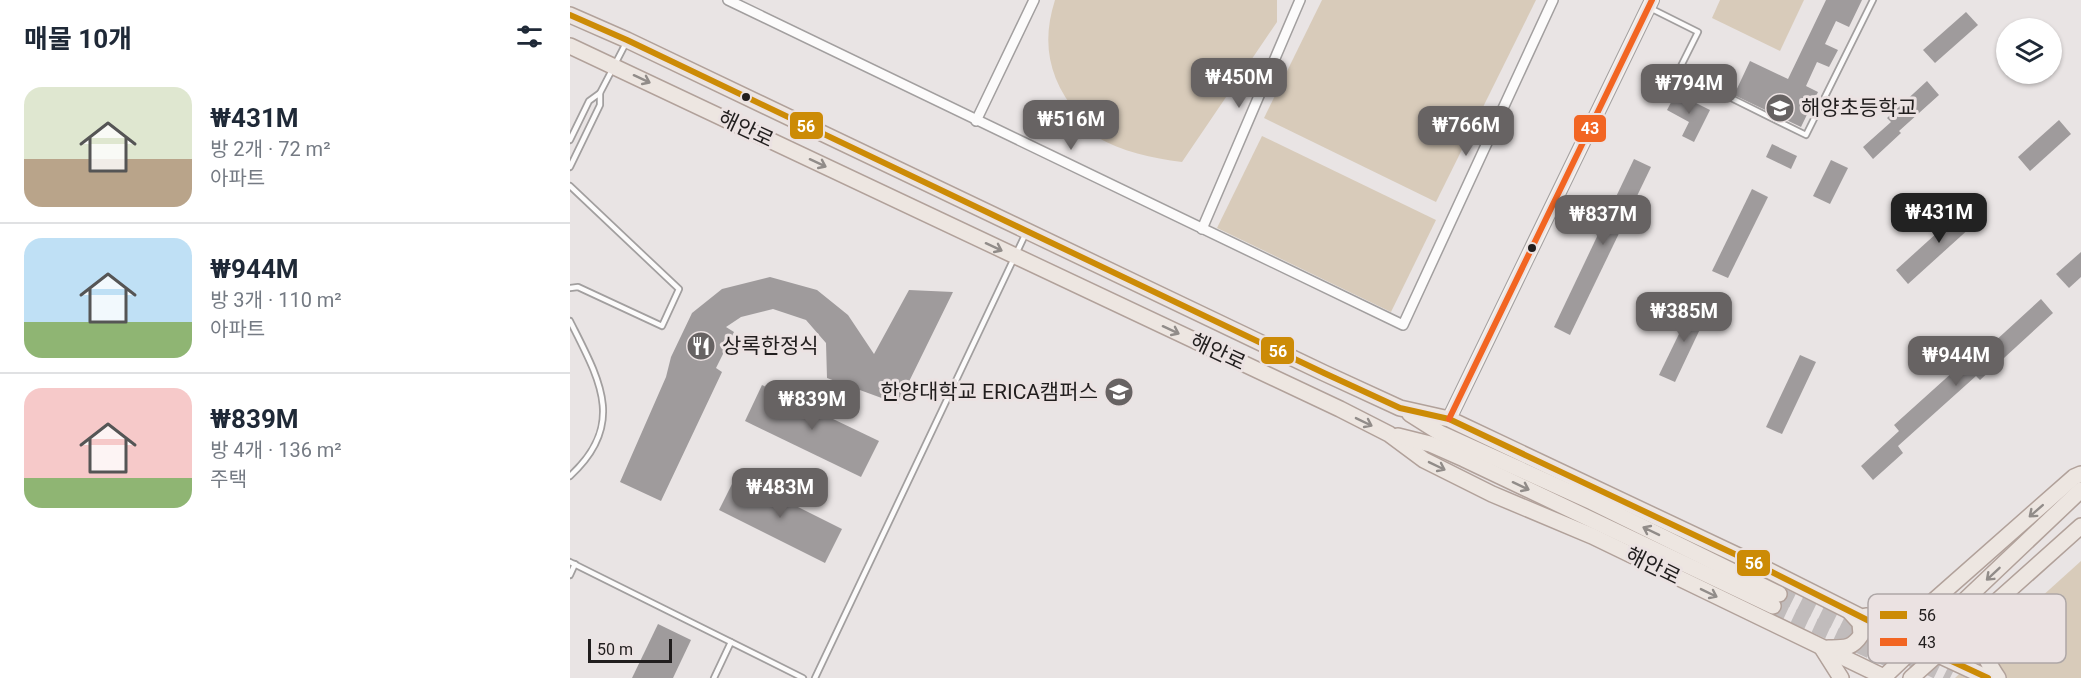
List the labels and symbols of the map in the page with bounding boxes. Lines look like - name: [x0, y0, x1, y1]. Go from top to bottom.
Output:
- pin: ₩450M: [1197, 58, 1281, 109]
- pin: ₩794M: [1647, 64, 1731, 115]
- one-way arrow: [632, 74, 650, 86]
- unlabelled marker: [740, 91, 752, 103]
- school or university icon: 해양초등학교: [1764, 92, 1796, 124]
- place label: 해양초등학교: [1801, 96, 1917, 120]
- pin: ₩516M: [1029, 100, 1113, 151]
- street label: 해안로: [715, 106, 777, 152]
- pin: ₩766M: [1424, 106, 1508, 157]
- line badge: 56: [789, 111, 824, 140]
- line badge: 43: [1573, 114, 1607, 143]
- text: 56: [797, 117, 815, 136]
- text: 43: [1581, 119, 1599, 138]
- one-way arrow: [809, 157, 827, 169]
- pin: ₩431M: [1897, 193, 1981, 244]
- pin: ₩837M: [1561, 195, 1645, 246]
- one-way arrow: [985, 241, 1003, 253]
- unlabelled marker: [1526, 242, 1538, 254]
- pin: ₩385M: [1642, 292, 1726, 343]
- one-way arrow: [1161, 324, 1179, 336]
- street label: 해안로: [1187, 329, 1249, 375]
- restaurant icon: 상록한정식: [685, 330, 717, 362]
- place label: 상록한정식: [722, 334, 819, 358]
- line badge: 56: [1260, 336, 1295, 365]
- pin: ₩944M: [1914, 336, 1998, 387]
- text: 56: [1269, 342, 1287, 361]
- school or university icon: 한양대학교 ERICA캠퍼스: [1103, 376, 1135, 408]
- pin: ₩839M: [770, 380, 854, 431]
- place label: 한양대학교 ERICA캠퍼스: [880, 380, 1098, 404]
- one-way arrow: [1355, 416, 1373, 428]
- one-way arrow: [1428, 461, 1446, 473]
- pin: ₩483M: [738, 468, 822, 519]
- one-way arrow: [1511, 480, 1529, 492]
- one-way arrow: [2029, 504, 2044, 518]
- one-way arrow: [1643, 525, 1660, 537]
- street label: 해안로: [1622, 543, 1684, 589]
- line badge: 56: [1736, 549, 1771, 577]
- text: 56: [1745, 554, 1763, 573]
- one-way arrow: [1985, 567, 2000, 581]
- one-way arrow: [1700, 588, 1718, 599]
- legend: [1868, 594, 2066, 663]
- text: 56: [1918, 606, 1936, 625]
- text: 43: [1918, 633, 1936, 652]
- scale bar: [588, 636, 672, 664]

